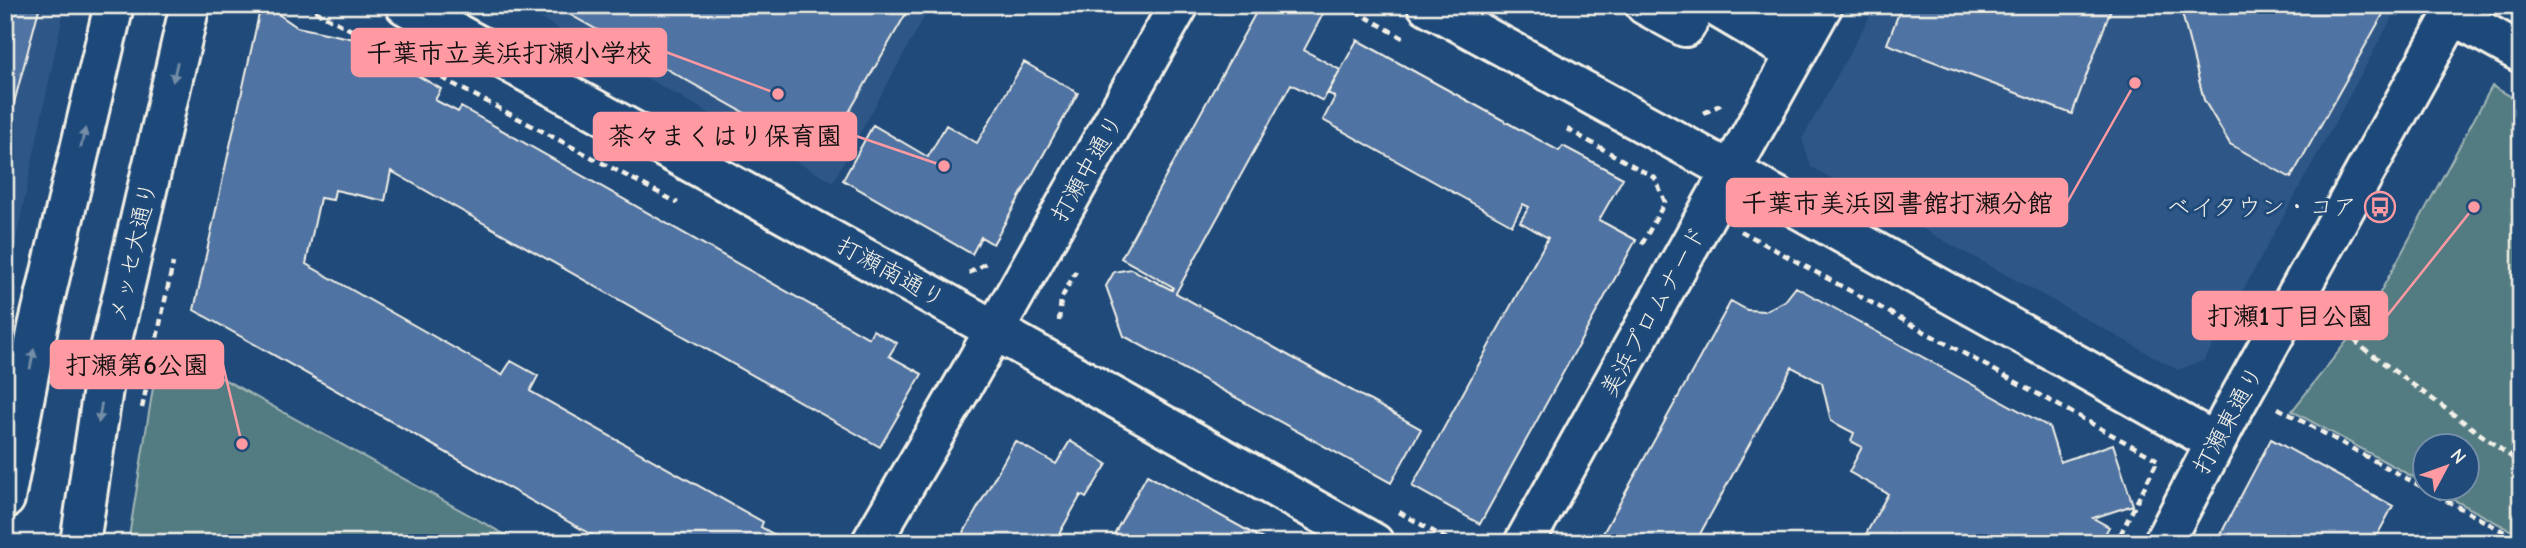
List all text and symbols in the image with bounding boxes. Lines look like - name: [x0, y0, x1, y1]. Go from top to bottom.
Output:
- callout: 千葉市立美浜打瀬小学校: [352, 29, 666, 76]
- text: 千葉市立美浜打瀬小学校: [366, 39, 652, 69]
- one-way arrow: [169, 61, 180, 83]
- street label: 打瀬中通り: [1045, 109, 1129, 227]
- callout: 茶々まくはり保育園: [594, 113, 856, 160]
- text: 茶々まくはり保育園: [608, 122, 842, 152]
- one-way arrow: [78, 127, 89, 149]
- street label: メッセ大通り: [103, 179, 163, 325]
- callout: 千葉市美浜図書館打瀬分館: [1727, 179, 2067, 226]
- text: 千葉市美浜図書館打瀬分館: [1741, 189, 2053, 219]
- bus stop icon: ベイタウン・コア: [2363, 190, 2397, 224]
- place label: ベイタウン・コア: [2166, 193, 2357, 221]
- street label: 美浜プロムナード: [1594, 220, 1712, 402]
- street label: 打瀬南通り: [832, 231, 950, 313]
- callout: 打瀬1丁目公園: [2193, 292, 2387, 339]
- text: 打瀬1丁目公園: [2207, 302, 2373, 332]
- callout: 打瀬第6公園: [51, 341, 223, 388]
- one-way arrow: [27, 348, 38, 370]
- text: 打瀬第6公園: [65, 351, 209, 381]
- street label: 打瀬東通り: [2187, 361, 2269, 479]
- one-way arrow: [94, 403, 105, 425]
- north arrow: [2410, 433, 2480, 503]
- text: N: [2446, 445, 2470, 468]

